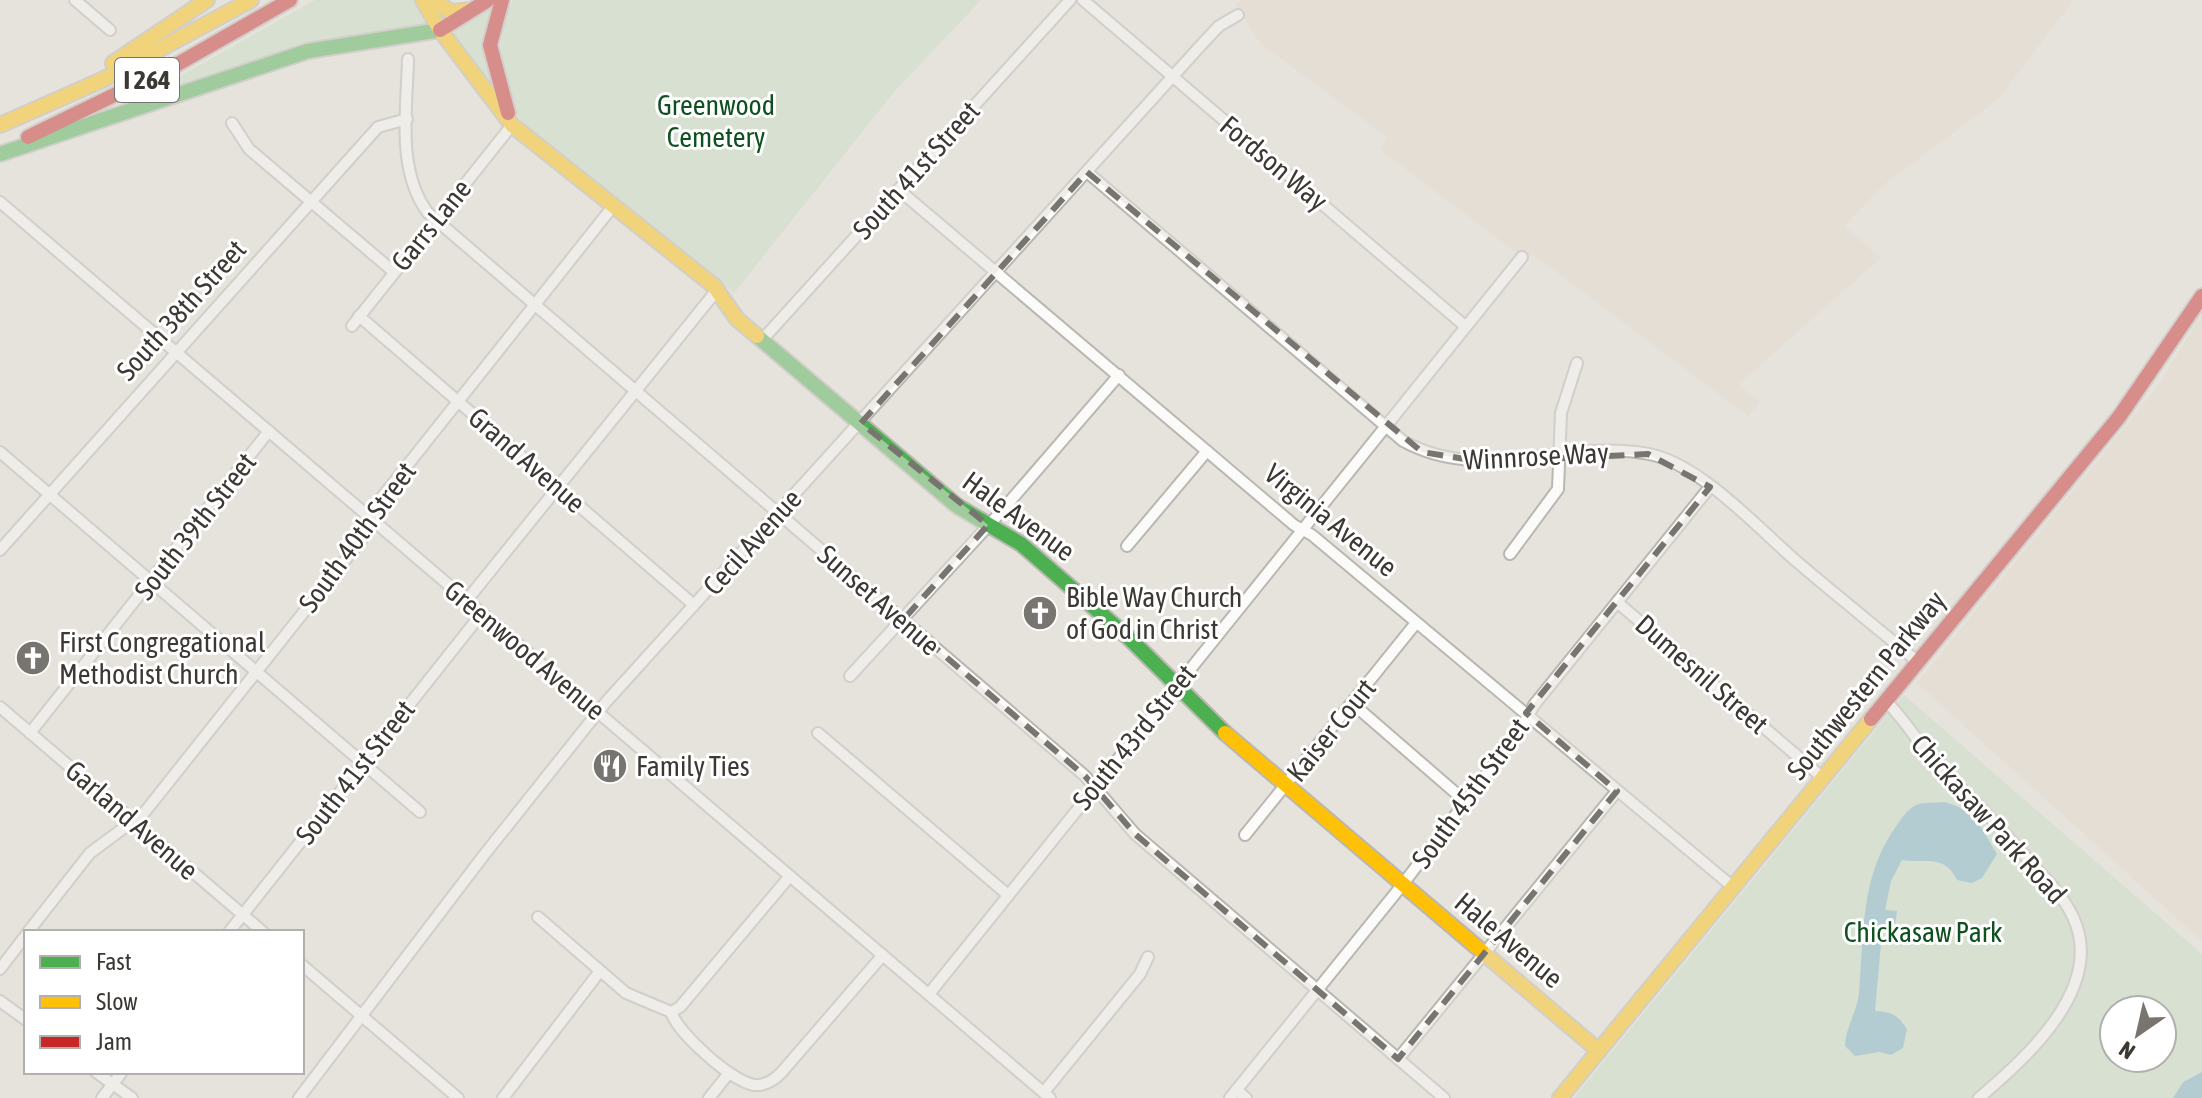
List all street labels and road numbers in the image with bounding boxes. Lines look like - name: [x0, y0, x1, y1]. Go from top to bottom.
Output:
- road number: I 264: [115, 58, 179, 102]
- street label: South 41st Street: [846, 95, 986, 245]
- street label: Fordson Way: [1214, 109, 1334, 217]
- street label: Garrs Lane: [385, 173, 477, 277]
- street label: South 38th Street: [110, 233, 252, 387]
- street label: Grand Avenue: [462, 401, 592, 519]
- street label: Winnrose Way: [1462, 436, 1610, 476]
- street label: South 39th Street: [128, 446, 262, 606]
- street label: South 40th Street: [292, 456, 422, 618]
- street label: Virginia Avenue: [1259, 457, 1403, 583]
- street label: Hale Avenue: [957, 465, 1081, 567]
- street label: Cecil Avenue: [696, 483, 808, 601]
- street label: Sunset Avenue: [812, 538, 946, 662]
- street label: Greenwood Avenue: [438, 574, 612, 726]
- street label: Southwestern Parkway: [1780, 584, 1952, 786]
- street label: Dumesnil Street: [1629, 608, 1775, 740]
- street label: South 43rd Street: [1066, 658, 1202, 816]
- street label: Kaiser Court: [1280, 672, 1382, 788]
- street label: South 41st Street: [289, 694, 421, 850]
- street label: South 45th Street: [1405, 712, 1535, 874]
- street label: Chickasaw Park Road: [1905, 728, 2073, 910]
- street label: Garland Avenue: [59, 754, 205, 886]
- street label: Hale Avenue: [1449, 886, 1569, 994]

